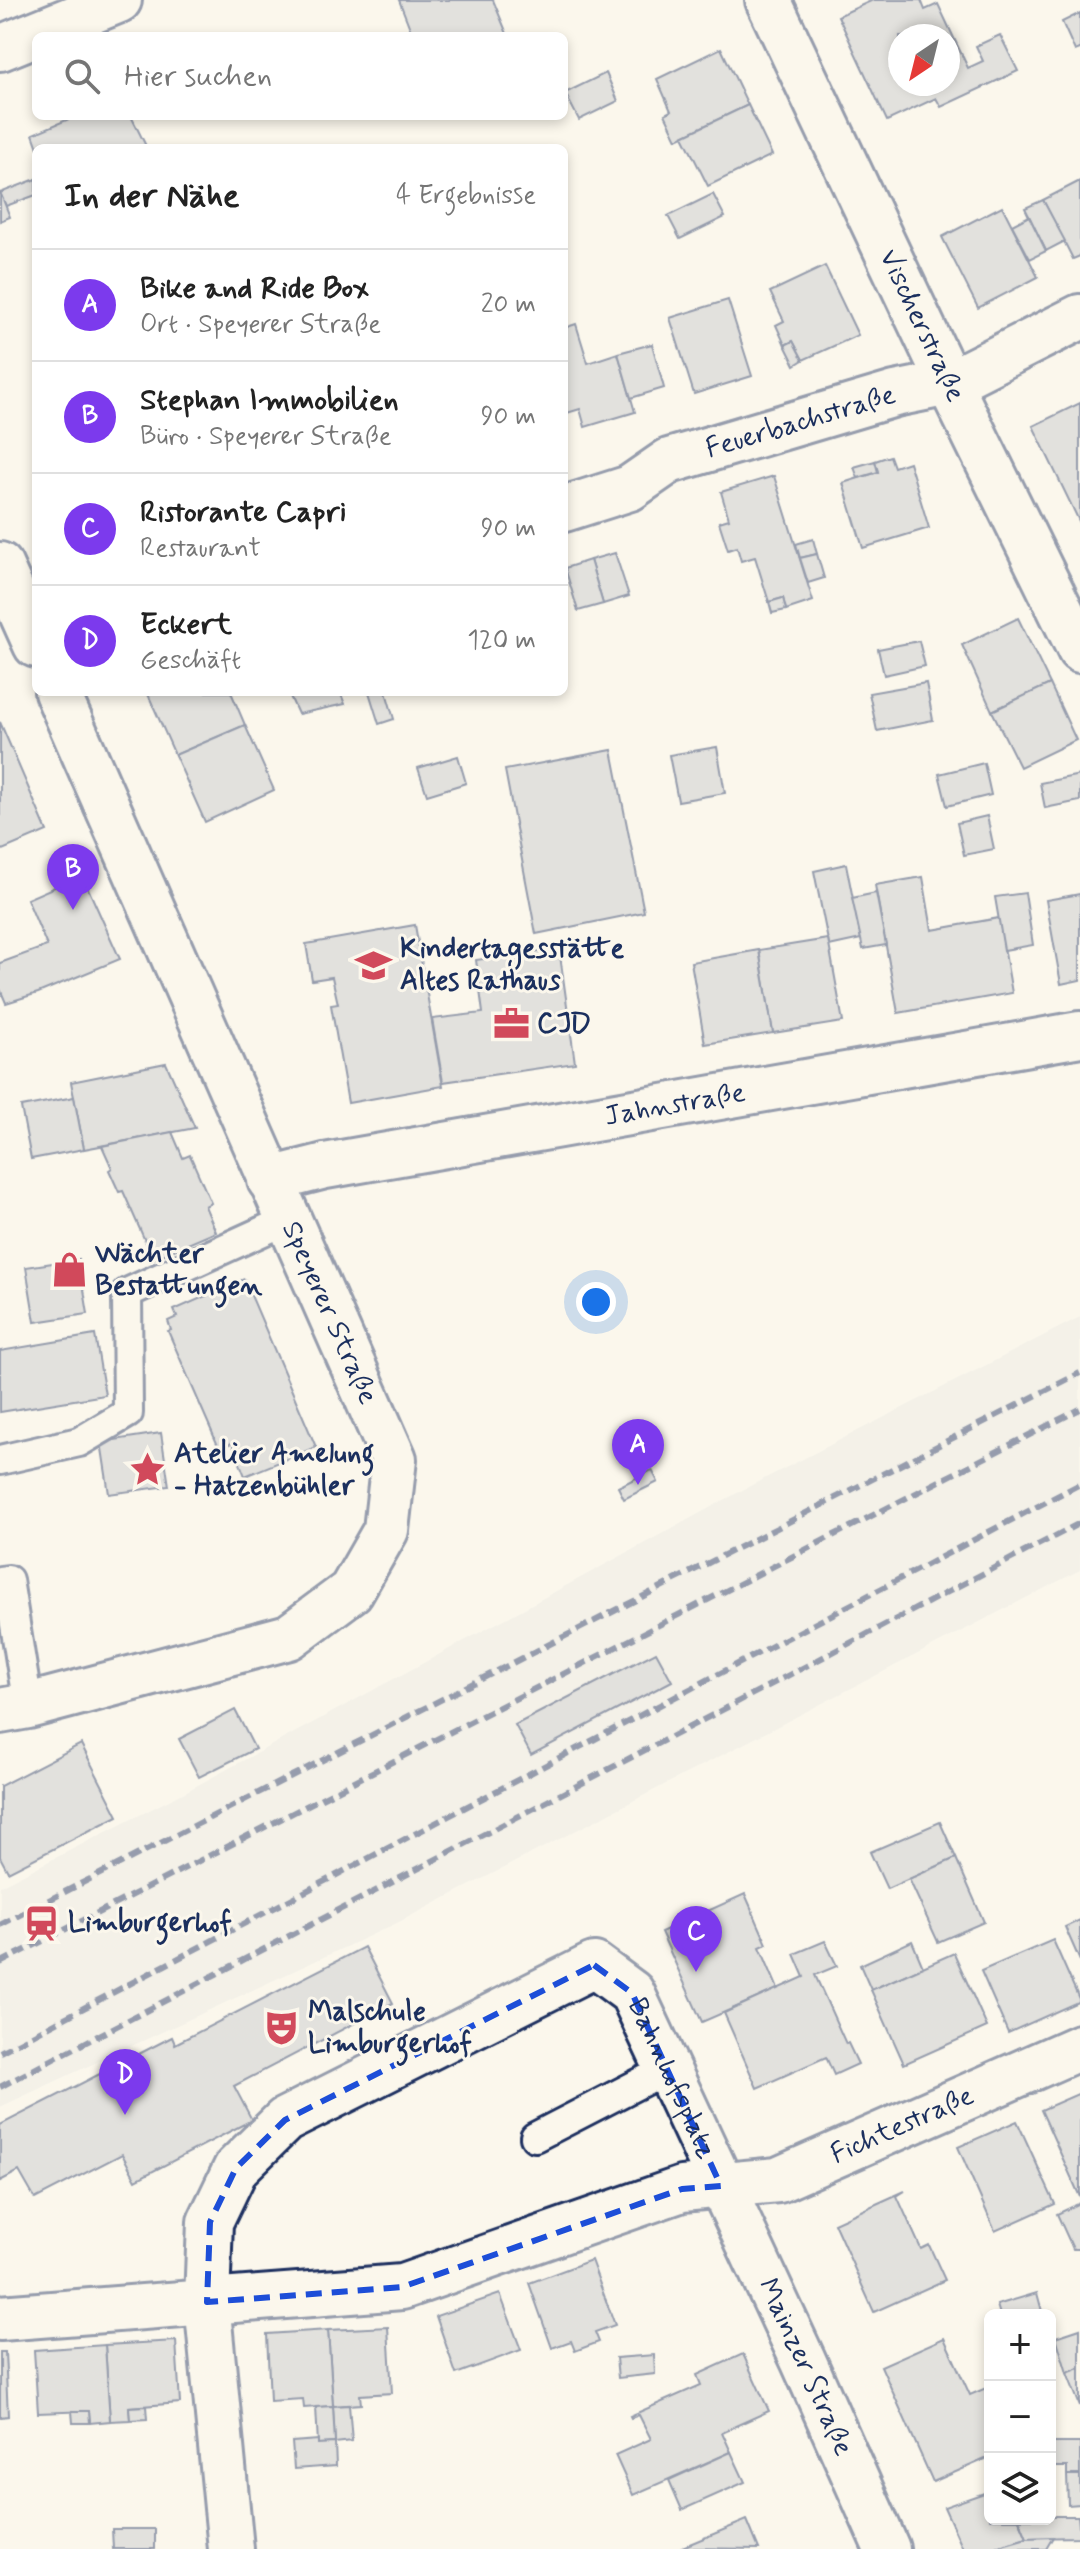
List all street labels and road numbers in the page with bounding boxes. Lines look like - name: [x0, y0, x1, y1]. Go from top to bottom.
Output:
- street label: Vischerstraße: [870, 243, 974, 408]
- street label: Feuerbachstraße: [701, 376, 900, 468]
- street label: Jahnstraße: [602, 1074, 748, 1135]
- street label: Speyerer Straße: [272, 1216, 386, 1410]
- street label: Bahnhofsplatz: [618, 1992, 725, 2165]
- street label: Fichtestraße: [825, 2078, 980, 2173]
- street label: Mainzer Straße: [749, 2272, 862, 2462]

